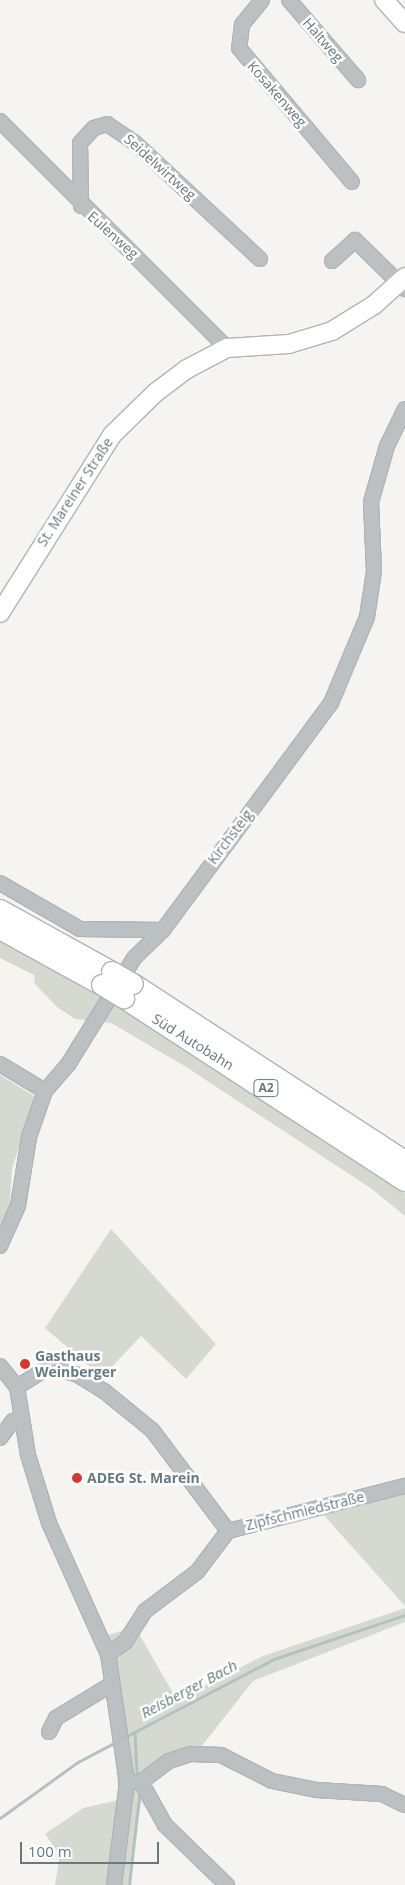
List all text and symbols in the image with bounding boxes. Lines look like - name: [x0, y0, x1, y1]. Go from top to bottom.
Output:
- street label: Haltweg: [299, 15, 347, 65]
- street label: Kosakenweg: [244, 58, 310, 130]
- street label: Seidelwirtweg: [121, 130, 199, 204]
- street label: Eulenweg: [84, 208, 142, 262]
- street label: St. Mareiner Straße: [34, 435, 116, 549]
- street label: Kirchsteig: [204, 806, 256, 868]
- street label: Süd Autobahn: [149, 1010, 237, 1074]
- road number: A2: [252, 1078, 280, 1098]
- place label: Gasthaus Weinberger: [35, 1348, 116, 1380]
- marker: Gasthaus Weinberger: [19, 1358, 31, 1370]
- place label: ADEG St. Marein: [87, 1470, 200, 1486]
- marker: ADEG St. Marein: [71, 1472, 83, 1484]
- street label: Zipfschmiedstraße: [244, 1488, 366, 1534]
- water label: Reisberger Bach: [138, 1656, 240, 1722]
- scale bar: [22, 1832, 161, 1864]
- text: 100 m: [28, 1841, 72, 1861]

